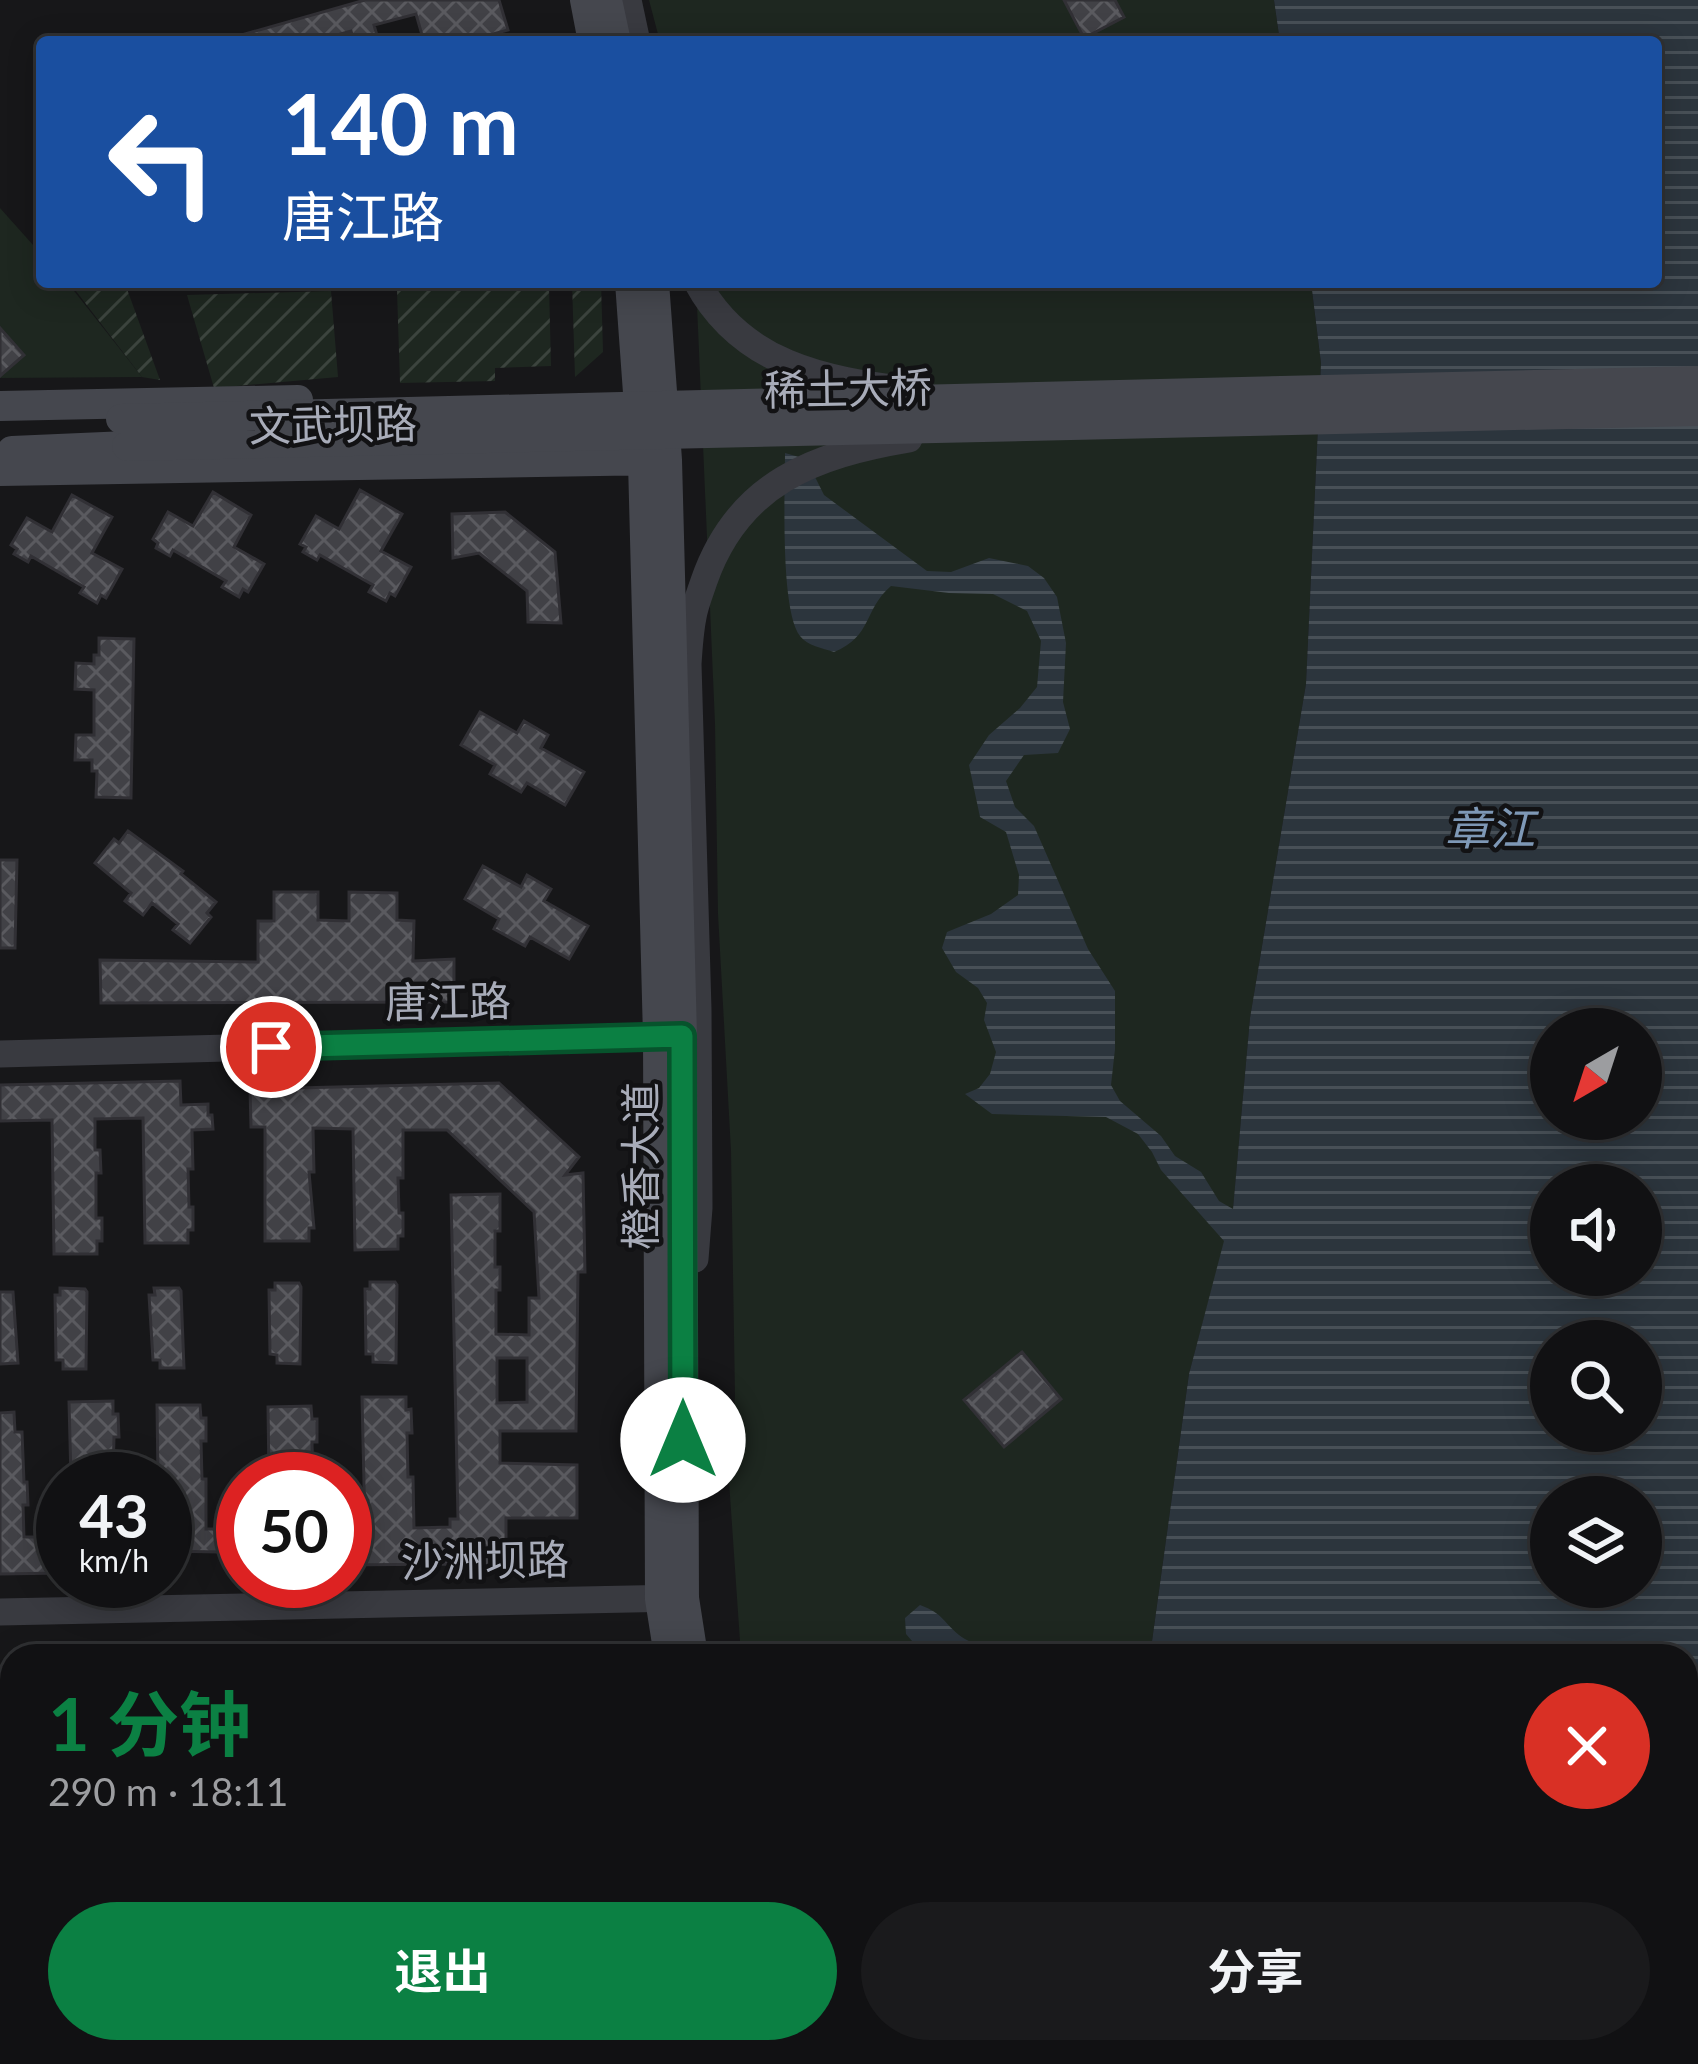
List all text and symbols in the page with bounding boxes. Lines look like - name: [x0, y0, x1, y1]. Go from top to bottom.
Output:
- text: 140 m: [282, 72, 519, 173]
- icon: left: [84, 84, 240, 240]
- text: 唐江路: [282, 184, 444, 249]
- street label: 稀土大桥: [764, 362, 932, 414]
- street label: 文武坝路: [249, 398, 417, 450]
- water label: 章江: [1445, 801, 1540, 855]
- street label: 唐江路: [385, 975, 511, 1027]
- pin: [220, 996, 322, 1098]
- north arrow: [1530, 1008, 1662, 1140]
- map controls: [1530, 1008, 1662, 1608]
- icon: arrive: [238, 1014, 304, 1080]
- street label: 橙香大道: [615, 1082, 665, 1250]
- button: sound: [1530, 1164, 1662, 1296]
- button: search: [1530, 1320, 1662, 1452]
- position arrow: [620, 1377, 746, 1503]
- speed limit sign: 50: [216, 1452, 372, 1608]
- button: layers: [1530, 1476, 1662, 1608]
- text: 43: [79, 1479, 149, 1551]
- street label: 沙洲坝路: [401, 1534, 569, 1586]
- text: km/h: [79, 1542, 149, 1578]
- text: 1 分钟: [48, 1680, 251, 1766]
- button: close: [1524, 1683, 1650, 1809]
- text: 290 m · 18:11: [48, 1768, 288, 1814]
- button: 退出: [48, 1902, 837, 2040]
- button: 分享: [861, 1902, 1650, 2040]

